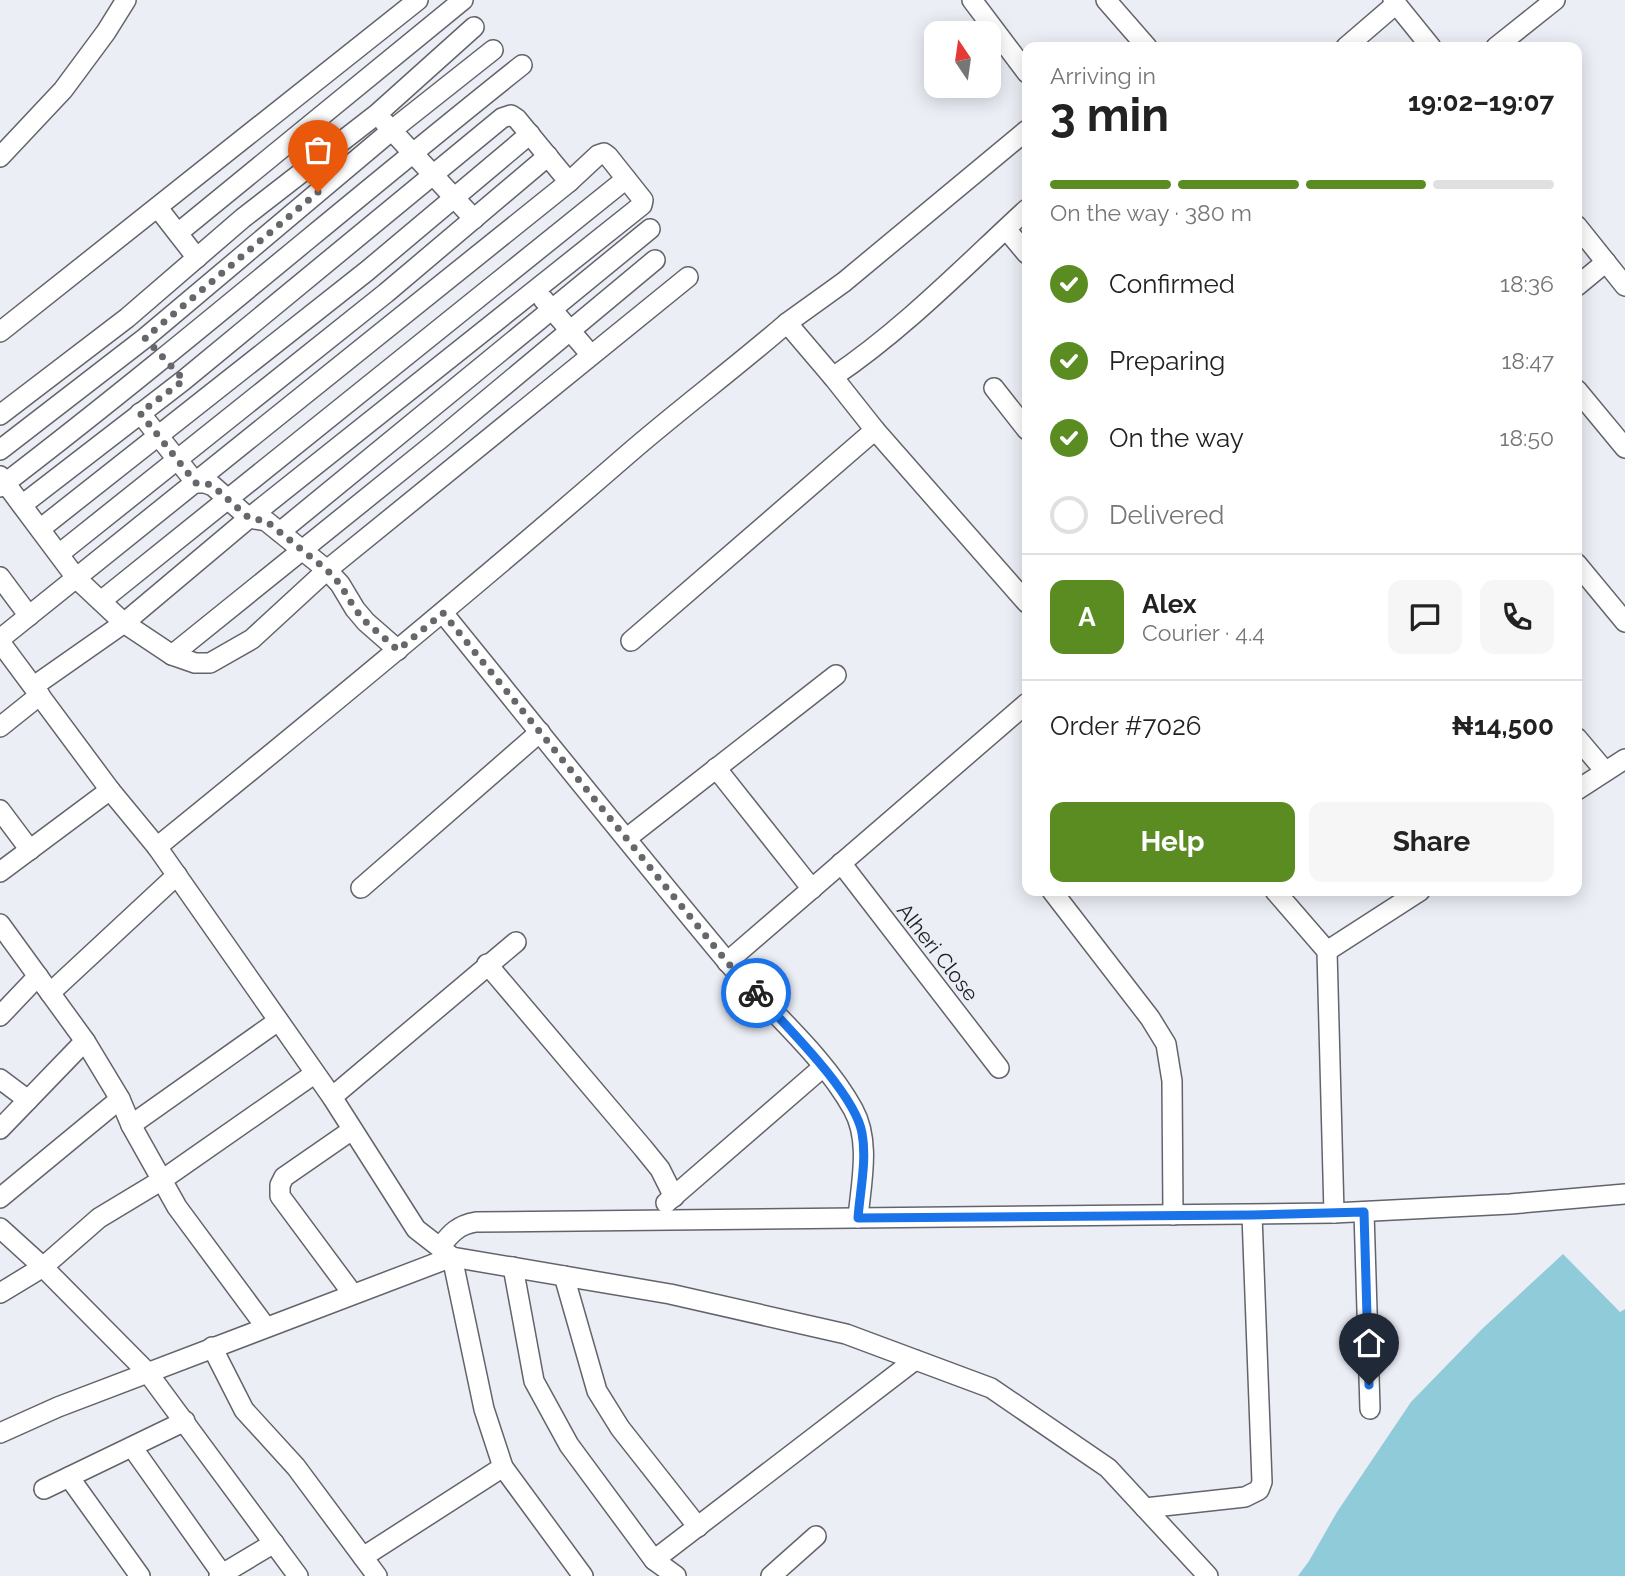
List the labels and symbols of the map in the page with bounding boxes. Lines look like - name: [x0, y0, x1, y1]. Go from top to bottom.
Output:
- north arrow: [924, 21, 1001, 98]
- pin: [288, 120, 348, 192]
- street label: Alheri Close: [892, 898, 984, 1006]
- courier: [721, 958, 791, 1028]
- pin: [1339, 1313, 1399, 1385]

